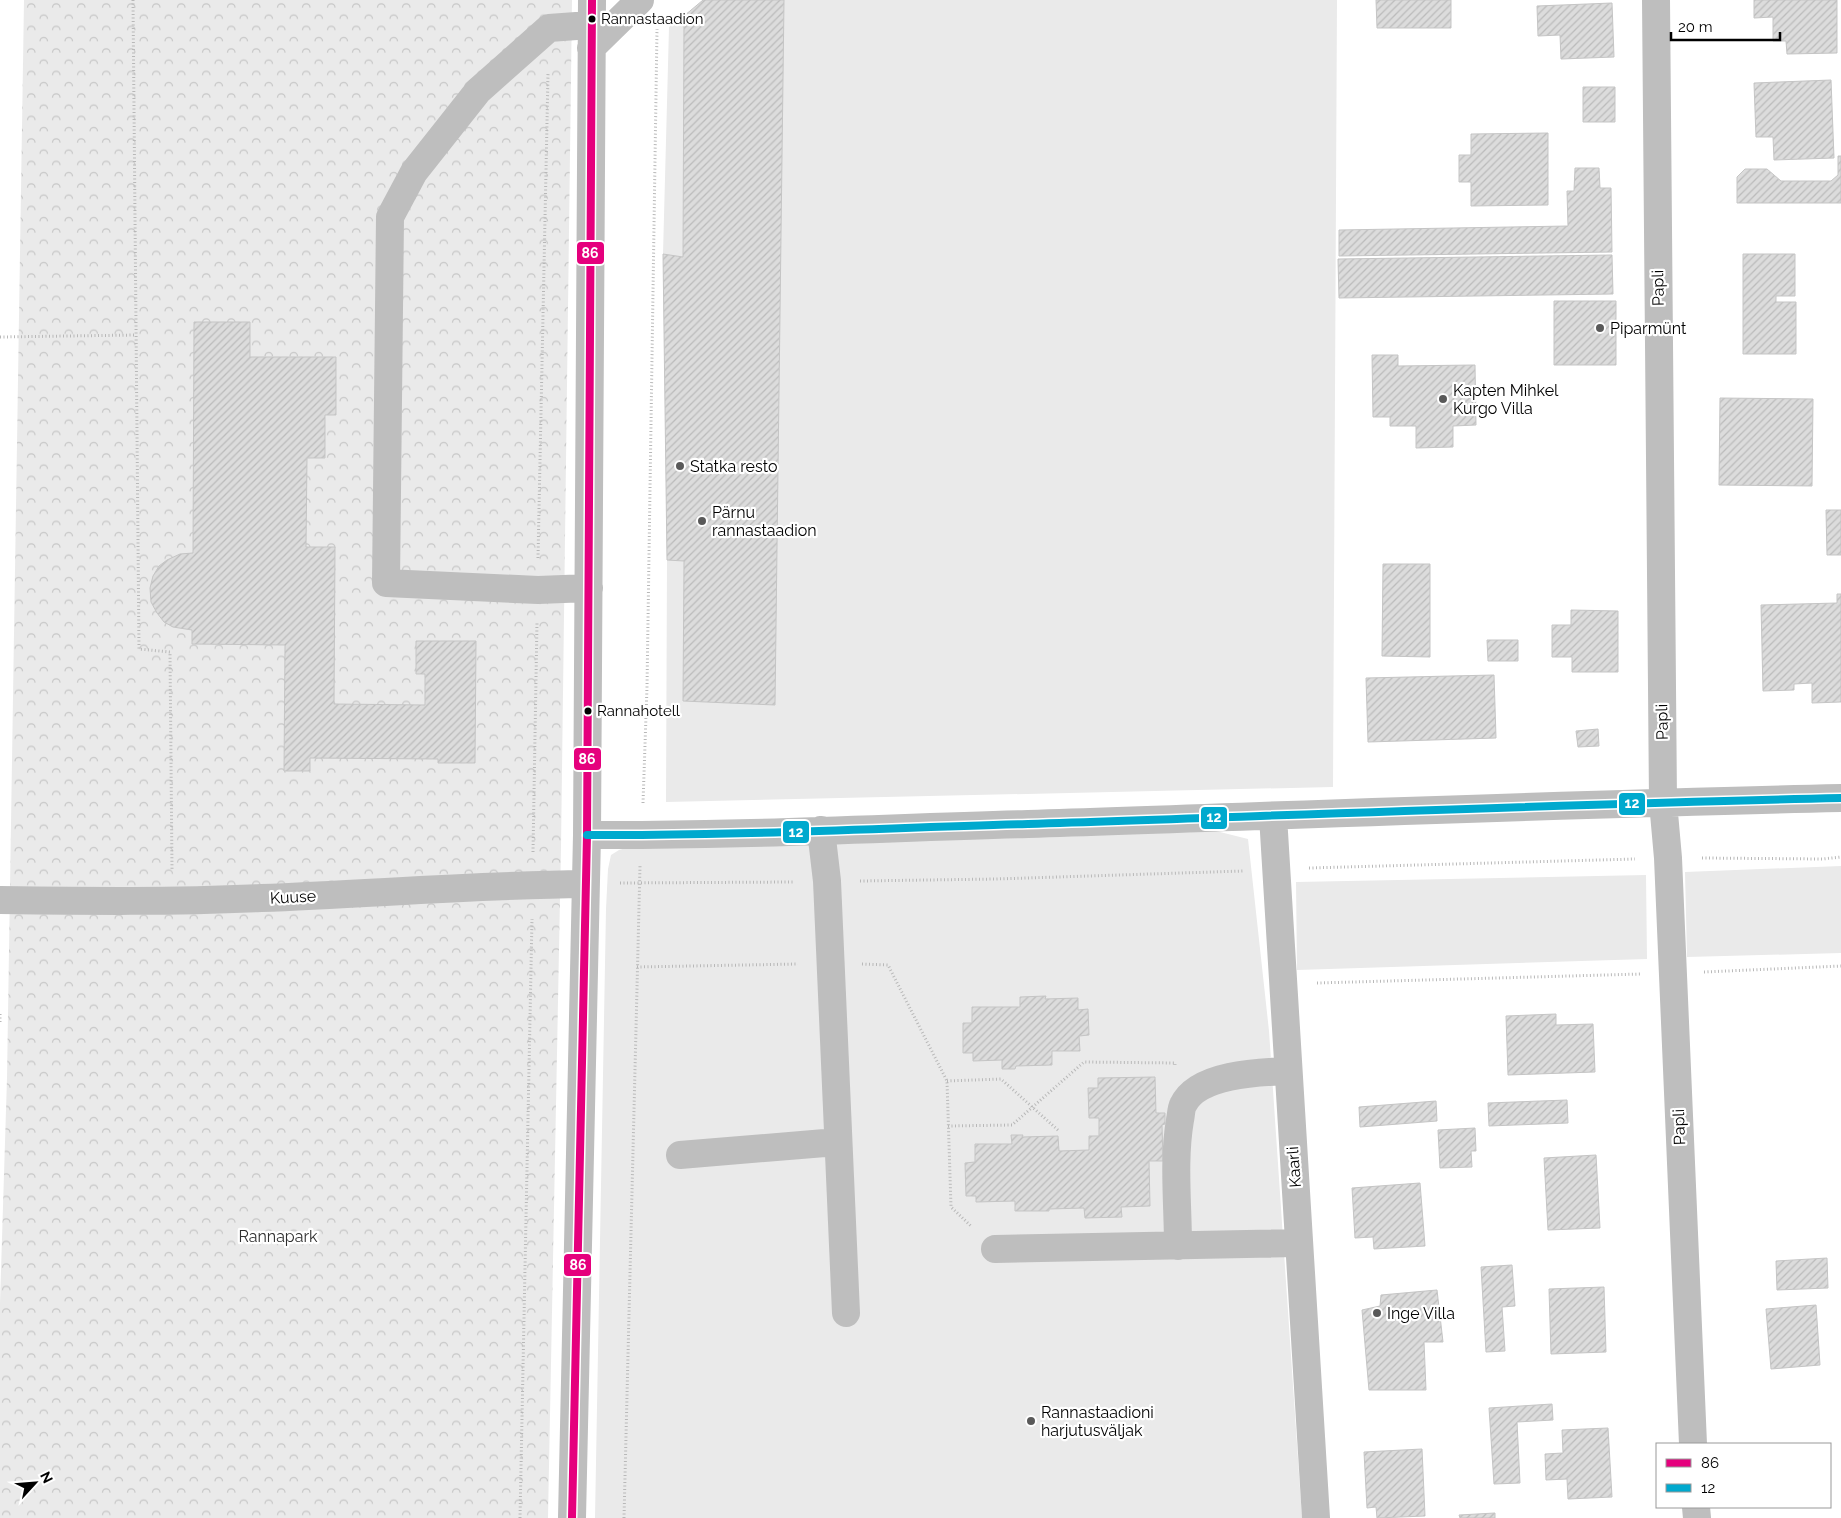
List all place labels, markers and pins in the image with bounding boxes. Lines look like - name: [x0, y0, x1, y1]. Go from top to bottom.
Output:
- place label: Rannastaadion: [601, 10, 703, 28]
- marker: Rannastaadion: [587, 14, 597, 24]
- place label: Piparmünt: [1610, 319, 1687, 338]
- marker: Piparmünt: [1594, 322, 1606, 334]
- place label: Kapten Mihkel Kurgo Villa: [1453, 381, 1559, 418]
- marker: Kapten Mihkel Kurgo Villa: [1437, 393, 1449, 405]
- place label: Statka resto: [690, 457, 777, 476]
- marker: Statka resto: [674, 460, 686, 472]
- place label: Pärnu rannastaadion: [712, 503, 817, 540]
- marker: Pärnu rannastaadion: [696, 515, 708, 527]
- place label: Rannahotell: [597, 702, 681, 720]
- marker: Rannahotell: [583, 706, 593, 716]
- place label: Inge Villa: [1387, 1304, 1455, 1323]
- marker: Inge Villa: [1371, 1307, 1383, 1319]
- place label: Rannastaadioni harjutusväljak: [1041, 1403, 1154, 1440]
- marker: Rannastaadioni harjutusväljak: [1025, 1415, 1037, 1427]

